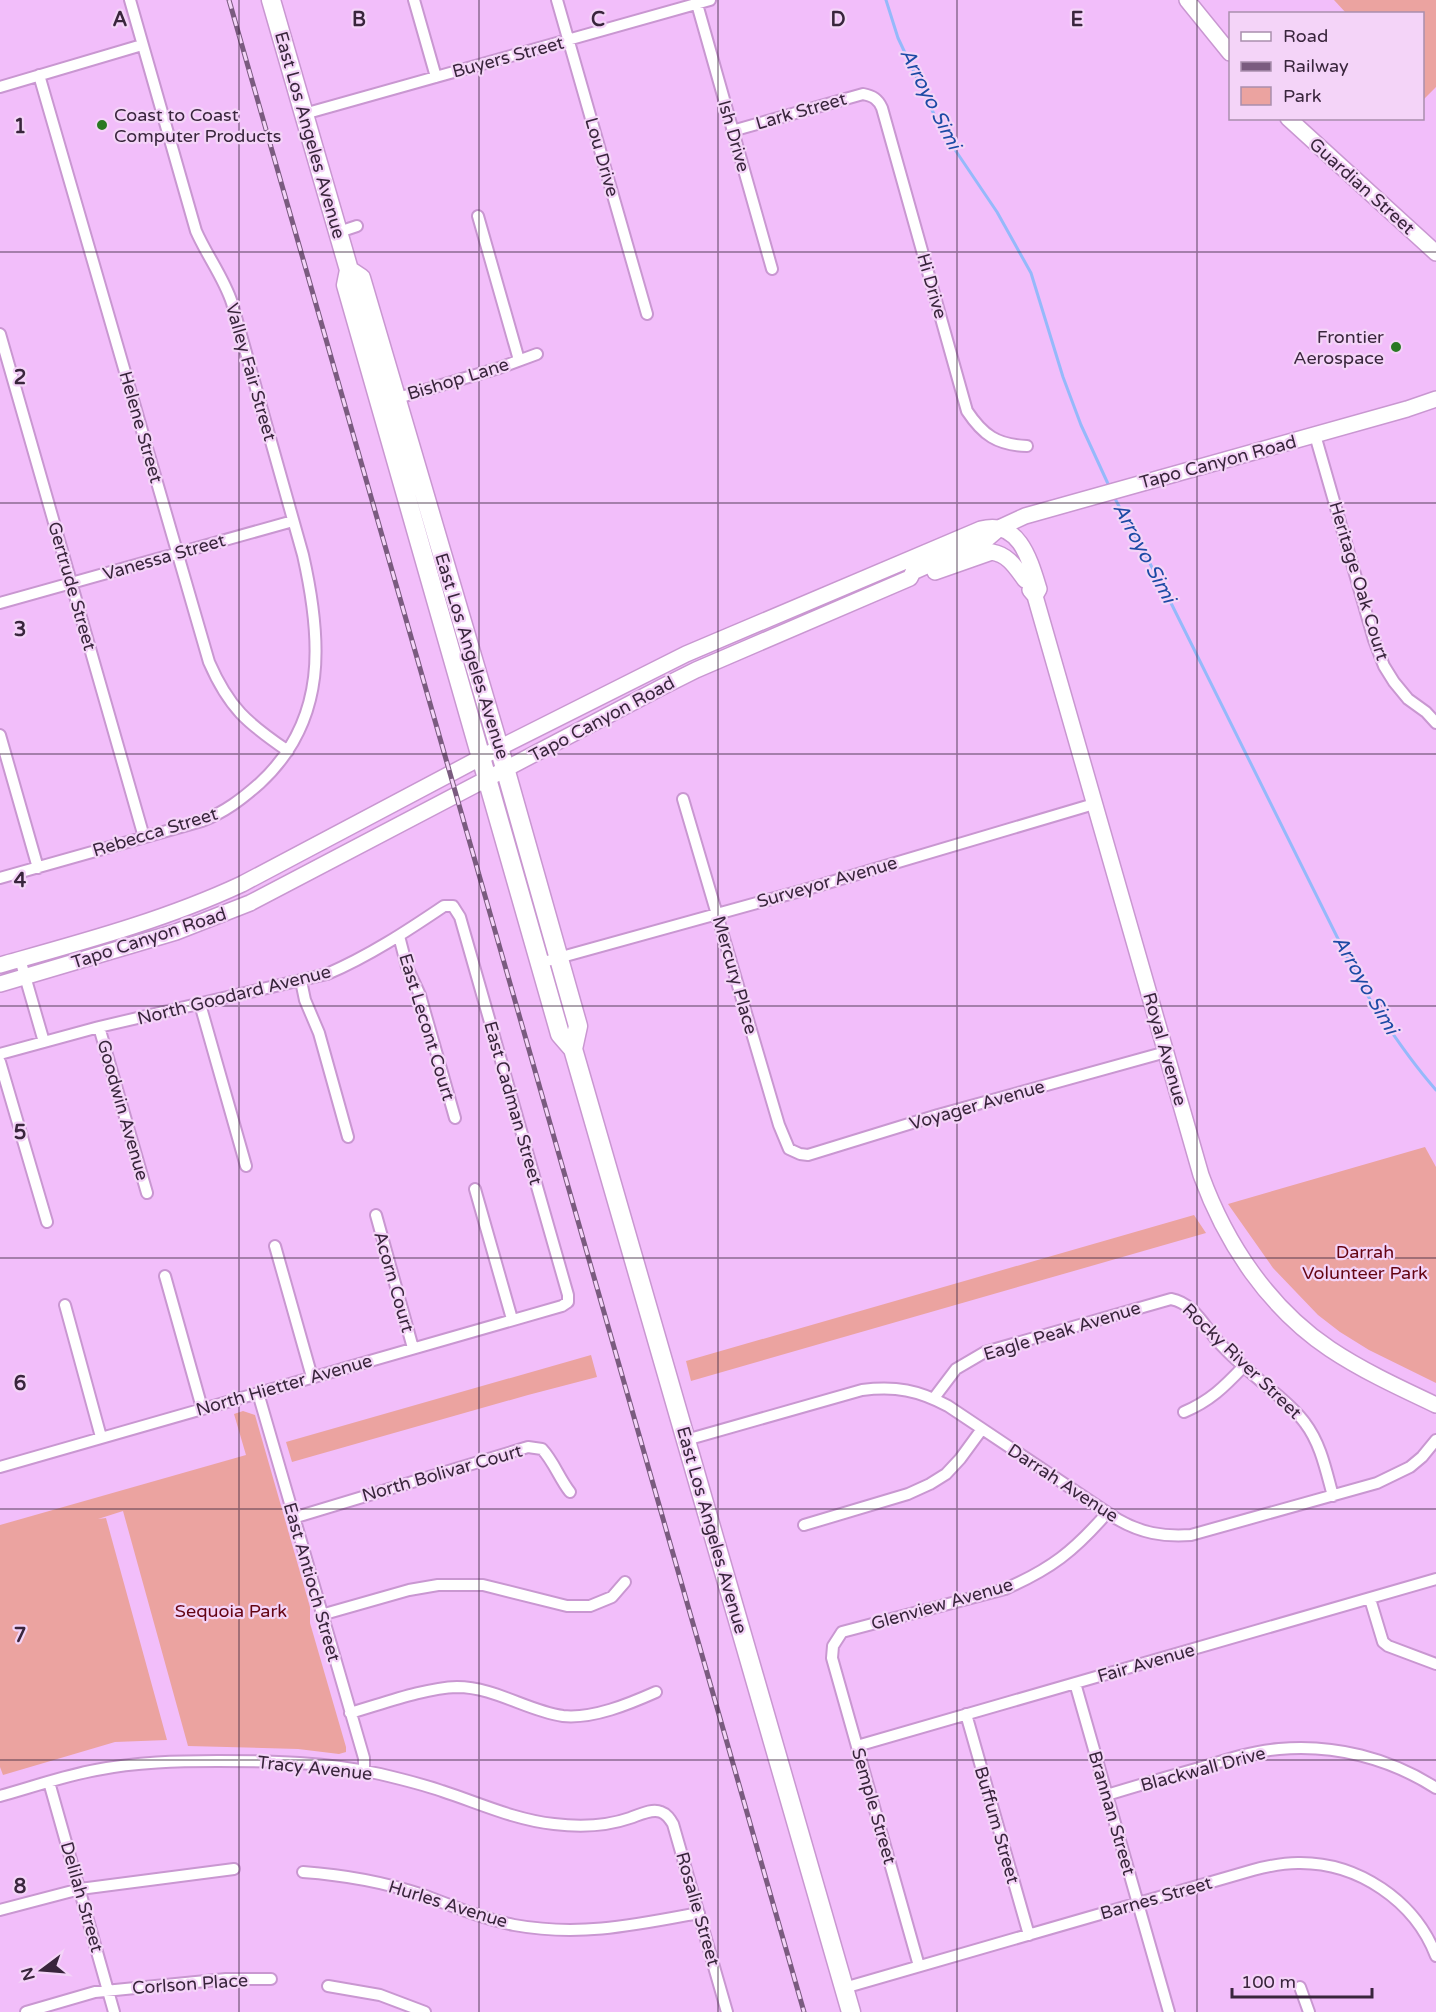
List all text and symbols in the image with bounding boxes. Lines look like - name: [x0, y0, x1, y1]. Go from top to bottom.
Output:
- text: A: [113, 8, 128, 32]
- text: B: [352, 8, 366, 32]
- text: C: [591, 8, 605, 32]
- text: D: [830, 8, 846, 32]
- text: E: [1071, 8, 1084, 32]
- legend: [1229, 12, 1424, 120]
- text: Road: [1283, 25, 1328, 47]
- street label: East Los Angeles Avenue: [270, 29, 350, 241]
- street label: Buyers Street: [450, 32, 566, 82]
- water label: Arroyo Simi: [894, 44, 967, 156]
- text: Railway: [1283, 55, 1349, 77]
- text: Park: [1283, 85, 1322, 107]
- street label: Lark Street: [753, 88, 849, 134]
- street label: Ish Drive: [713, 98, 755, 174]
- place label: Coast to Coast Computer Products: [114, 104, 281, 147]
- text: 1: [14, 115, 26, 139]
- street label: Lou Drive: [580, 115, 624, 199]
- marker: Coast to Coast Computer Products: [95, 118, 109, 132]
- street label: Guardian Street: [1305, 133, 1419, 239]
- street label: Hi Drive: [912, 251, 952, 321]
- street label: Valley Fair Street: [221, 301, 281, 444]
- place label: Frontier Aerospace: [1293, 326, 1384, 369]
- marker: Frontier Aerospace: [1389, 340, 1403, 354]
- street label: Bishop Lane: [405, 353, 511, 405]
- text: 2: [14, 366, 26, 390]
- street label: Helene Street: [115, 368, 168, 486]
- street label: Tapo Canyon Road: [1137, 430, 1299, 494]
- water label: Arroyo Simi: [1108, 499, 1182, 610]
- street label: Heritage Oak Court: [1324, 499, 1394, 663]
- street label: Gertrude Street: [43, 519, 101, 653]
- street label: Vanessa Street: [100, 529, 228, 585]
- street label: East Los Angeles Avenue: [430, 550, 514, 762]
- text: 3: [14, 618, 26, 642]
- street label: Tapo Canyon Road: [526, 671, 678, 767]
- street label: Rebecca Street: [90, 802, 220, 862]
- street label: Surveyor Avenue: [754, 851, 900, 913]
- text: 4: [14, 869, 27, 893]
- street label: Tapo Canyon Road: [69, 903, 229, 973]
- street label: Mercury Place: [708, 913, 762, 1037]
- water label: Arroyo Simi: [1327, 931, 1404, 1041]
- street label: East Lecont Court: [394, 951, 460, 1103]
- street label: North Goodard Avenue: [135, 960, 333, 1030]
- street label: Royal Avenue: [1138, 990, 1192, 1108]
- street label: East Cadman Street: [479, 1019, 547, 1188]
- street label: Goodwin Avenue: [92, 1037, 154, 1183]
- street label: Voyager Avenue: [907, 1075, 1047, 1135]
- text: 5: [14, 1121, 26, 1145]
- street label: Acorn Court: [369, 1229, 419, 1335]
- park label: Darrah Volunteer Park: [1302, 1241, 1428, 1284]
- street label: Eagle Peak Avenue: [981, 1297, 1143, 1365]
- street label: Rocky River Street: [1178, 1298, 1306, 1424]
- street label: North Hietter Avenue: [193, 1349, 375, 1421]
- text: 6: [14, 1372, 26, 1396]
- street label: East Los Angeles Avenue: [672, 1424, 752, 1636]
- street label: Darrah Avenue: [1004, 1439, 1122, 1527]
- street label: North Bolivar Court: [359, 1440, 525, 1506]
- street label: East Antioch Street: [279, 1500, 345, 1664]
- street label: Glenview Avenue: [869, 1573, 1015, 1635]
- park label: Sequoia Park: [175, 1600, 287, 1622]
- text: 7: [14, 1624, 26, 1648]
- street label: Fair Avenue: [1095, 1639, 1197, 1687]
- street label: Blackwall Drive: [1138, 1742, 1268, 1796]
- street label: Semple Street: [847, 1745, 901, 1867]
- street label: Brannan Street: [1084, 1748, 1140, 1878]
- street label: Tracy Avenue: [257, 1751, 373, 1785]
- street label: Buffum Street: [970, 1764, 1024, 1886]
- street label: Delilah Street: [56, 1839, 108, 1955]
- street label: Rosalie Street: [671, 1849, 725, 1969]
- street label: Barnes Street: [1098, 1871, 1215, 1924]
- text: 8: [14, 1875, 26, 1899]
- street label: Hurles Avenue: [386, 1875, 510, 1933]
- north arrow: [12, 1940, 72, 2000]
- scale bar: [1232, 1961, 1372, 1999]
- text: N: [17, 1965, 40, 1983]
- street label: Corlson Place: [131, 1969, 249, 1999]
- text: 100 m: [1241, 1971, 1296, 1993]

